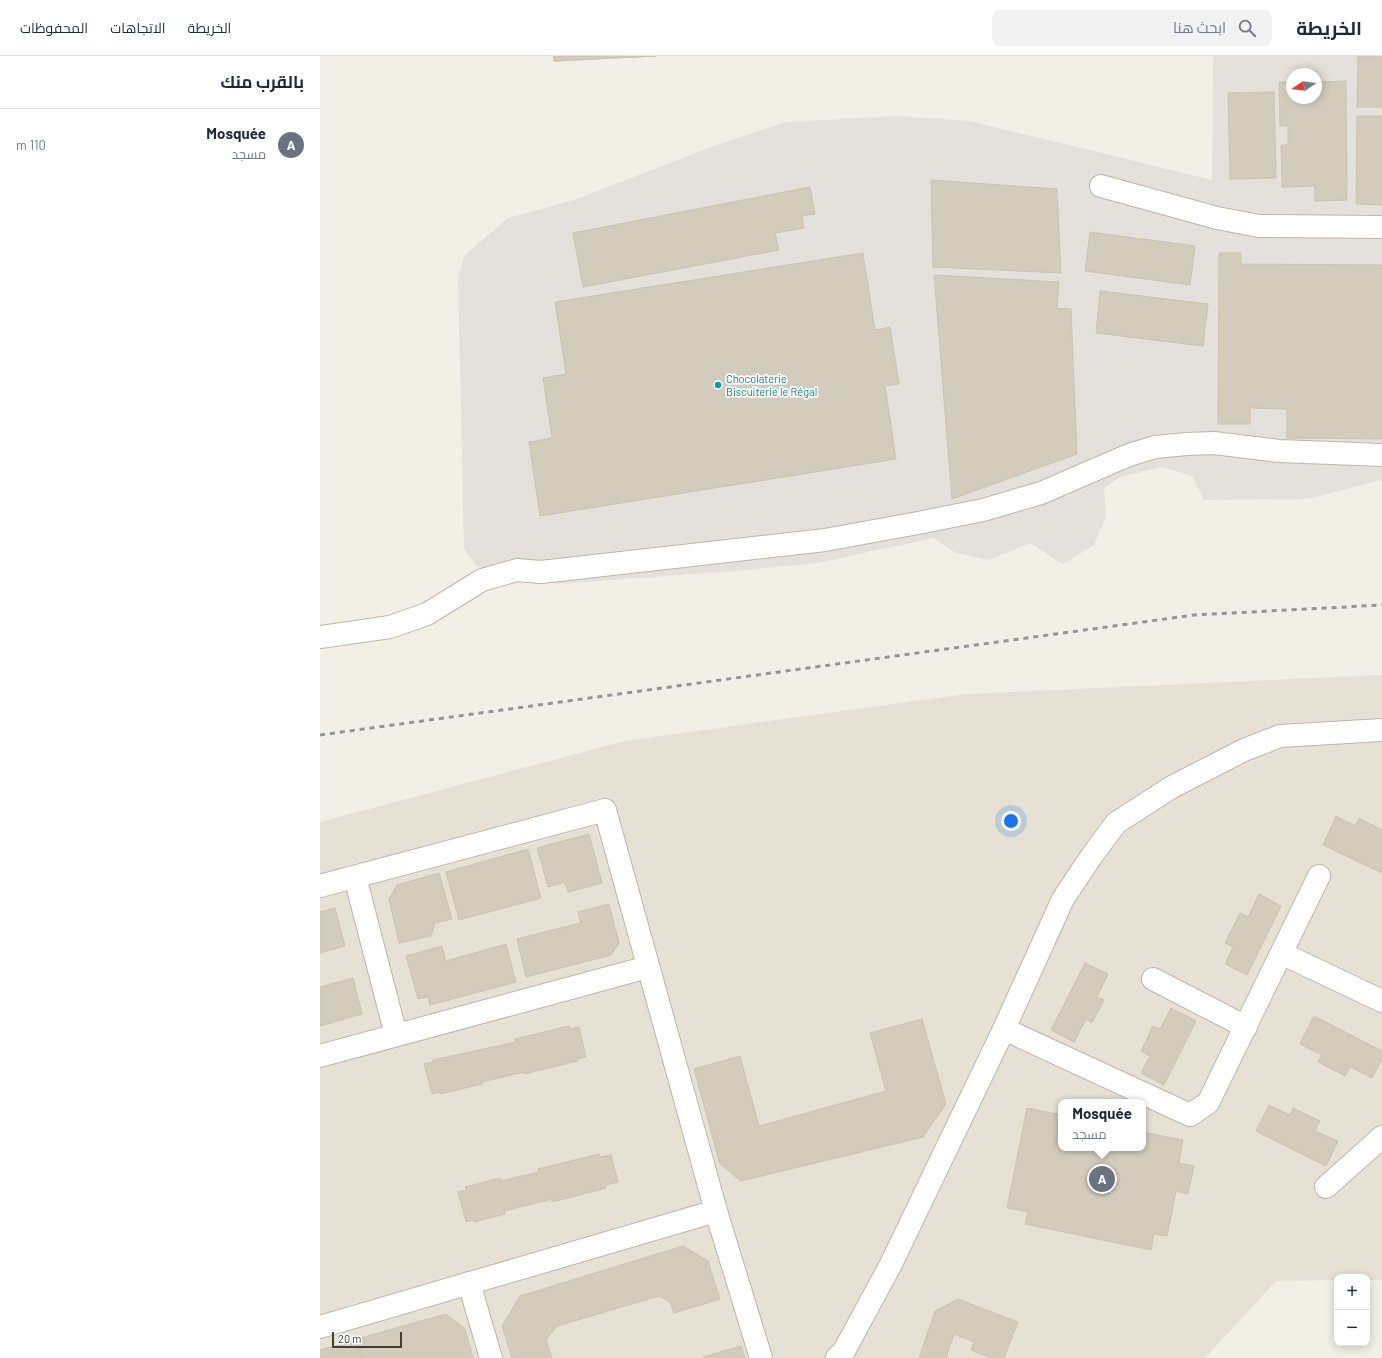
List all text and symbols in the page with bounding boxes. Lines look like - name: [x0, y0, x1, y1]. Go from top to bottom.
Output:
- search box: [992, 10, 1272, 46]
- text: الخريطة: [1296, 16, 1362, 39]
- icon: search: [1236, 17, 1258, 39]
- text: ابحث هنا: [1173, 18, 1226, 36]
- text: المحفوظات: [20, 19, 88, 36]
- text: الاتجاهات: [110, 19, 166, 36]
- text: الخريطة: [188, 19, 231, 36]
- north arrow: [1286, 68, 1322, 104]
- text: بالقرب منك: [220, 71, 304, 91]
- text: Mosquée: [206, 124, 266, 142]
- text: 110 m: [16, 137, 46, 153]
- text: A: [287, 137, 295, 153]
- text: مسجد: [232, 146, 266, 162]
- place label: Chocolaterie Biscuiterie le Régal: [726, 372, 817, 398]
- marker: Chocolaterie Biscuiterie le Régal: [713, 380, 723, 390]
- your location: [1001, 811, 1021, 831]
- popup: [1058, 1099, 1146, 1151]
- text: Mosquée: [1072, 1104, 1132, 1122]
- text: مسجد: [1072, 1126, 1107, 1142]
- pin: A: [1089, 1164, 1115, 1194]
- map controls: [1334, 1274, 1370, 1346]
- button: +: [1334, 1274, 1370, 1310]
- button: −: [1334, 1310, 1370, 1346]
- scale bar: [332, 1330, 402, 1349]
- text: 20 m: [338, 1332, 361, 1345]

